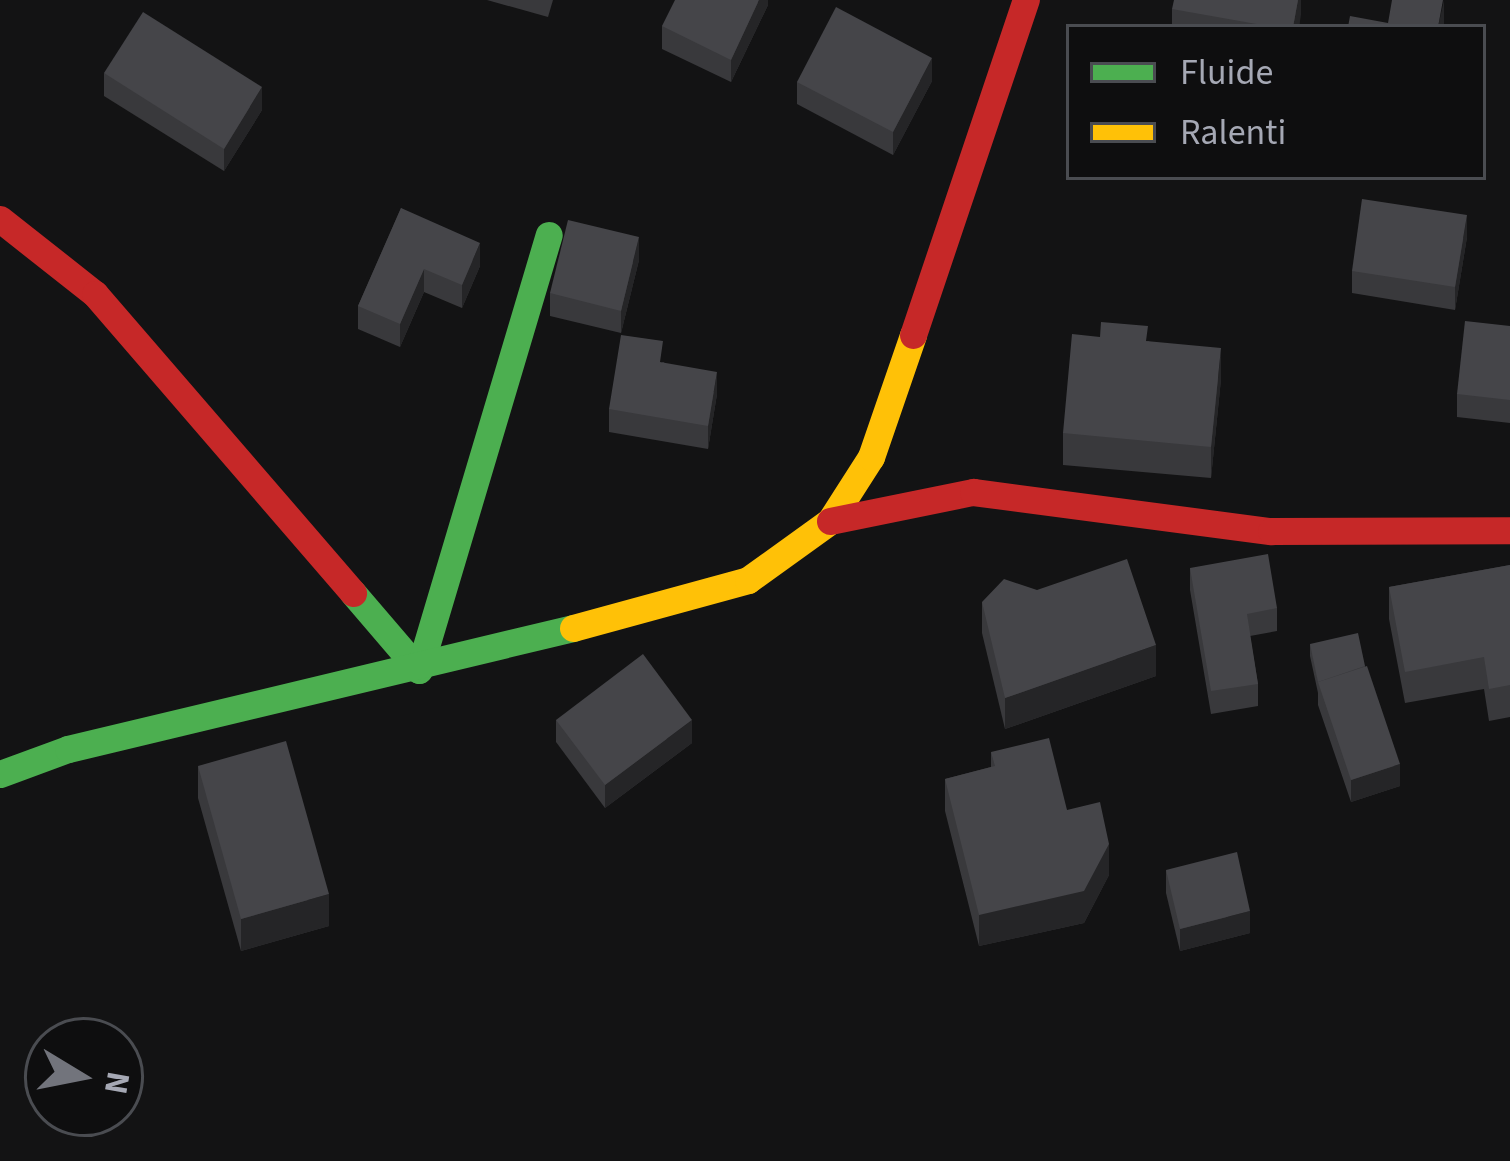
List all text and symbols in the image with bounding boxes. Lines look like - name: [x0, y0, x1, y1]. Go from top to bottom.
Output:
- legend: [1066, 24, 1486, 180]
- text: Fluide: [1180, 47, 1273, 98]
- text: Ralenti: [1180, 107, 1286, 158]
- north arrow: [24, 1017, 144, 1137]
- text: N: [92, 1068, 142, 1098]

